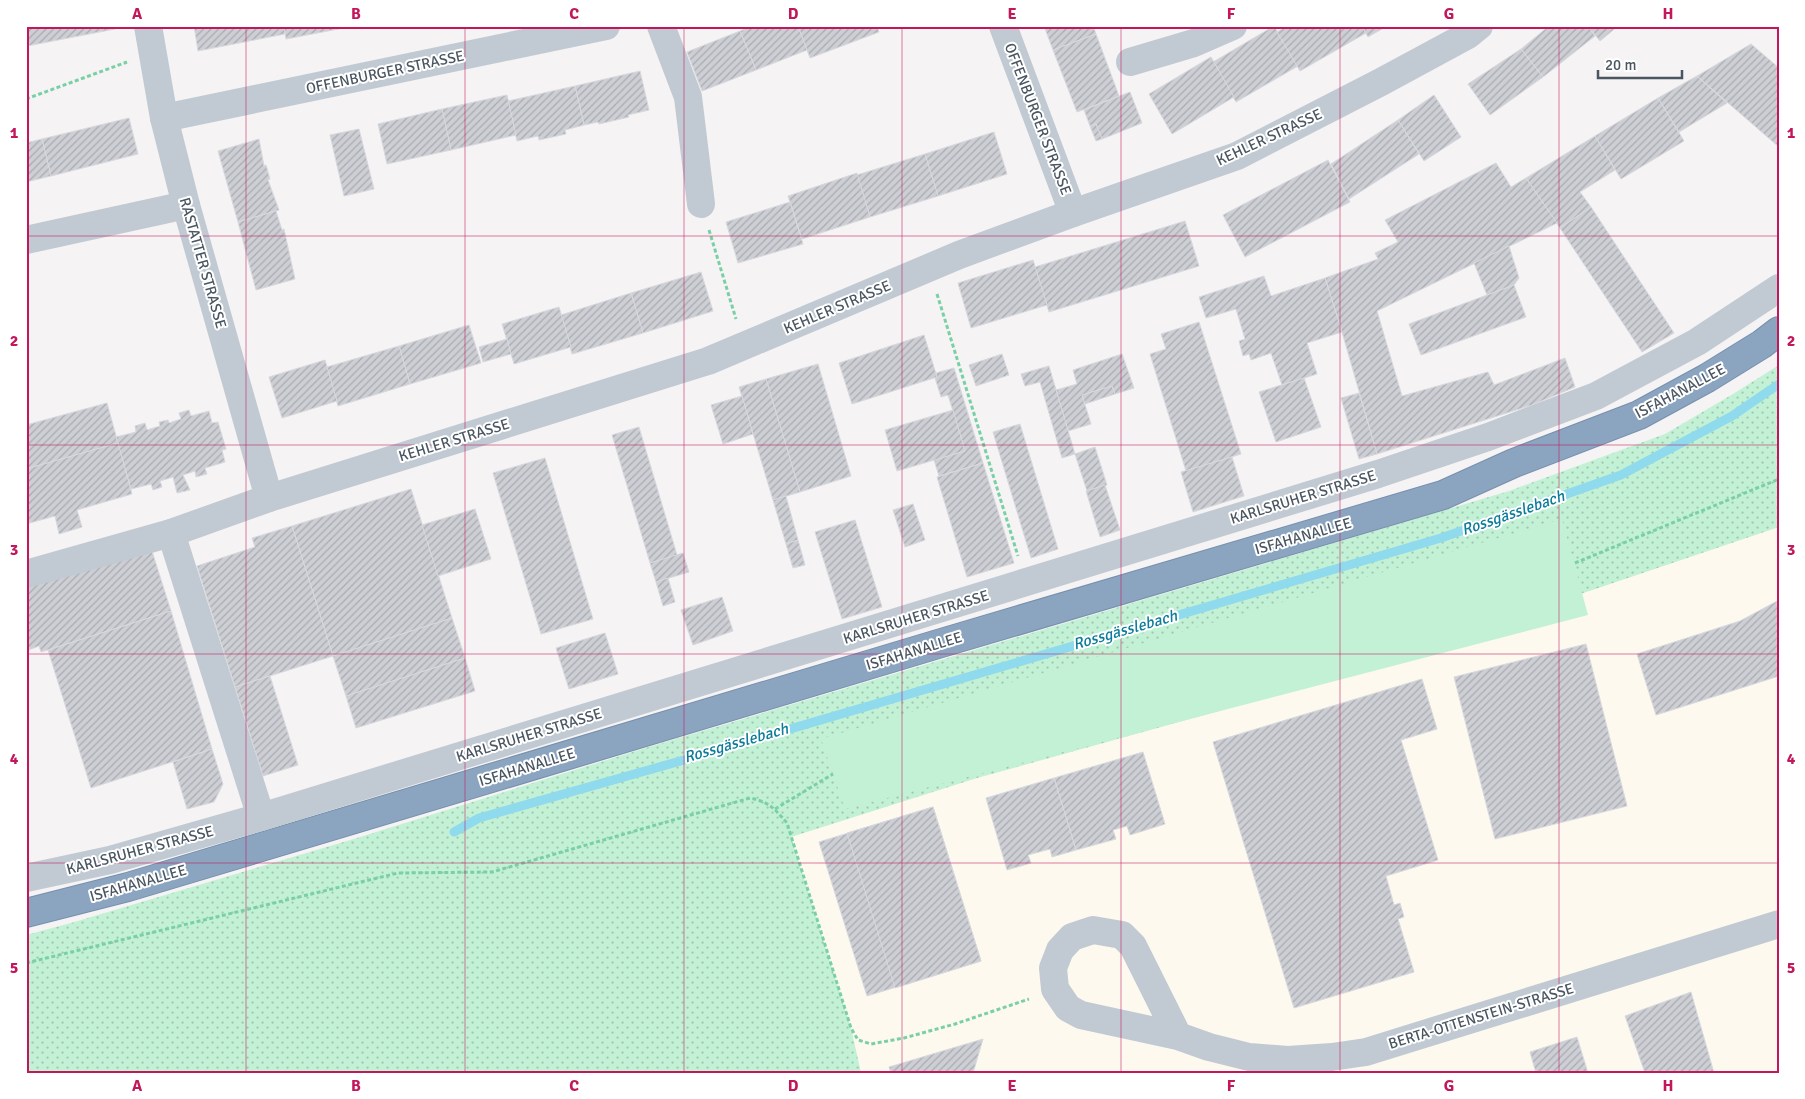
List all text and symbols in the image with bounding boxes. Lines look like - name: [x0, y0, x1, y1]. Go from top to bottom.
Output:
- text: A: [132, 4, 143, 24]
- text: B: [351, 4, 361, 24]
- text: C: [569, 4, 579, 24]
- text: D: [788, 4, 799, 24]
- text: E: [1007, 4, 1017, 24]
- text: F: [1227, 4, 1236, 24]
- text: G: [1444, 4, 1454, 24]
- text: H: [1663, 4, 1673, 24]
- street label: OFFENBURGER STRASSE: [1001, 41, 1075, 197]
- street label: OFFENBURGER STRASSE: [304, 46, 466, 98]
- scale bar: [1598, 48, 1681, 80]
- text: 20 m: [1605, 56, 1636, 74]
- street label: KEHLER STRASSE: [1213, 105, 1325, 169]
- text: 1: [10, 123, 19, 143]
- text: 1: [1787, 123, 1796, 143]
- street label: RASTATTER STRASSE: [176, 195, 230, 331]
- street label: KEHLER STRASSE: [781, 276, 893, 338]
- text: 2: [10, 331, 18, 351]
- text: 2: [1787, 331, 1795, 351]
- street label: ISFAHANALLEE: [1632, 360, 1728, 422]
- street label: KEHLER STRASSE: [397, 415, 511, 465]
- street label: KARLSRUHER STRASSE: [1228, 466, 1378, 528]
- water label: Rossgässlebach: [1459, 486, 1568, 540]
- street label: ISFAHANALLEE: [1253, 514, 1353, 558]
- text: 3: [10, 540, 18, 560]
- text: 3: [1787, 540, 1795, 560]
- street label: KARLSRUHER STRASSE: [841, 586, 991, 648]
- water label: Rossgässlebach: [1071, 605, 1181, 654]
- street label: ISFAHANALLEE: [864, 628, 964, 674]
- street label: KARLSRUHER STRASSE: [454, 704, 604, 766]
- water label: Rossgässlebach: [682, 718, 792, 767]
- street label: ISFAHANALLEE: [477, 744, 577, 790]
- text: 4: [10, 749, 19, 769]
- text: 4: [1787, 749, 1796, 769]
- street label: KARLSRUHER STRASSE: [64, 822, 216, 878]
- street label: ISFAHANALLEE: [88, 861, 188, 905]
- text: 5: [10, 958, 18, 978]
- text: 5: [1787, 958, 1795, 978]
- street label: BERTA-OTTENSTEIN-STRASSE: [1386, 979, 1576, 1053]
- text: A: [132, 1076, 143, 1096]
- text: B: [351, 1076, 361, 1096]
- text: C: [569, 1076, 579, 1096]
- text: D: [788, 1076, 799, 1096]
- text: E: [1007, 1076, 1017, 1096]
- text: F: [1227, 1076, 1236, 1096]
- text: G: [1444, 1076, 1454, 1096]
- text: H: [1663, 1076, 1673, 1096]

